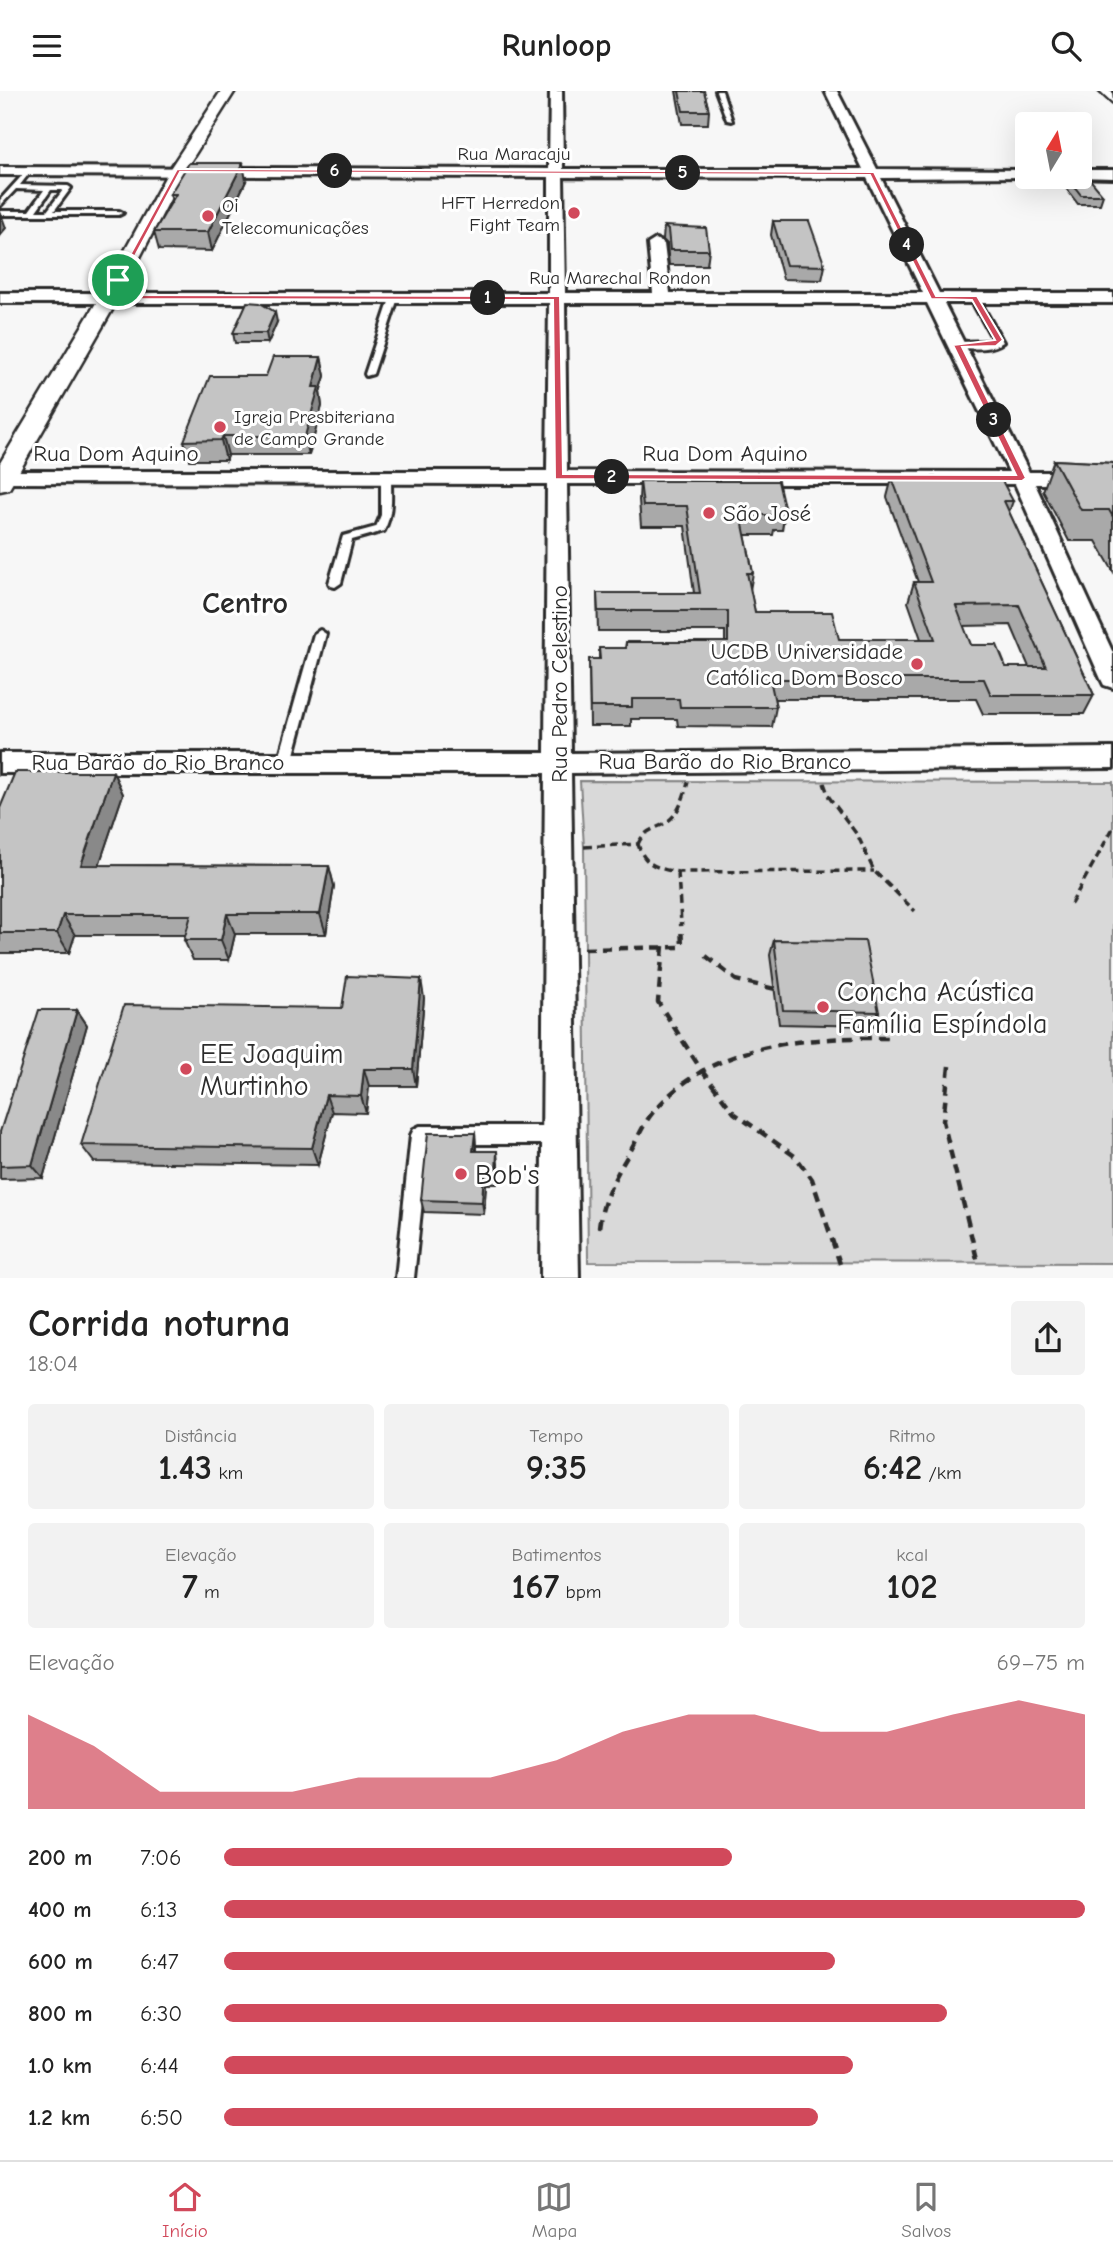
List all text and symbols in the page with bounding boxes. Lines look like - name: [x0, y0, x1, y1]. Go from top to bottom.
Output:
- icon: menu: [28, 27, 66, 65]
- text: Runloop: [502, 27, 611, 64]
- icon: search: [1047, 27, 1085, 65]
- north arrow: [1015, 112, 1092, 189]
- map controls: [1015, 112, 1092, 189]
- street label: Rua Maracaju: [457, 143, 571, 165]
- pin: 6: [318, 153, 352, 189]
- pin: 5: [666, 155, 700, 191]
- text: 6: [330, 159, 339, 181]
- text: 5: [677, 161, 688, 183]
- place label: HFT Herredon Fight Team: [441, 192, 560, 236]
- place label: Oi Telecomunicações: [222, 195, 369, 239]
- marker: HFT Herredon Fight Team: [566, 205, 582, 221]
- marker: Oi Telecomunicações: [200, 208, 216, 224]
- pin: 4: [890, 227, 925, 263]
- text: 4: [902, 233, 911, 255]
- pin: [88, 250, 148, 310]
- icon: arrive: [99, 261, 137, 299]
- street label: Rua Marechal Rondon: [529, 267, 711, 289]
- pin: 1: [470, 281, 505, 315]
- text: 1: [484, 286, 491, 308]
- pin: 3: [976, 403, 1012, 437]
- place label: Igreja Presbiteriana de Campo Grande: [234, 406, 395, 450]
- text: 3: [989, 408, 998, 430]
- marker: Igreja Presbiteriana de Campo Grande: [212, 419, 228, 435]
- street label: Rua Dom Aquino: [33, 440, 199, 467]
- street label: Rua Dom Aquino: [642, 440, 808, 467]
- pin: 2: [594, 459, 630, 495]
- text: 2: [607, 465, 616, 487]
- place label: São José: [723, 500, 811, 527]
- marker: São José: [701, 505, 717, 521]
- street label: Rua Pedro Celestino: [546, 585, 573, 783]
- district label: Centro: [202, 586, 288, 621]
- place label: UCDB Universidade Católica Dom Bosco: [706, 638, 903, 691]
- marker: UCDB Universidade Católica Dom Bosco: [909, 656, 925, 672]
- street label: Rua Barão do Rio Branco: [599, 748, 851, 775]
- street label: Rua Barão do Rio Branco: [32, 749, 284, 776]
- place label: Concha Acústica Família Espíndola: [837, 976, 1047, 1040]
- marker: Concha Acústica Família Espíndola: [815, 999, 831, 1015]
- place label: EE Joaquim Murtinho: [200, 1038, 343, 1102]
- marker: EE Joaquim Murtinho: [178, 1061, 194, 1077]
- place label: Bob's: [475, 1159, 539, 1191]
- marker: Bob's: [453, 1166, 469, 1182]
- button: share: [1011, 1301, 1085, 1375]
- text: Corrida noturna: [28, 1302, 291, 1346]
- text: 18:04: [28, 1350, 78, 1377]
- text: Distância: [165, 1425, 237, 1447]
- text: Tempo: [530, 1425, 583, 1447]
- text: Ritmo: [889, 1425, 936, 1447]
- text: 1.43: [158, 1447, 212, 1488]
- text: 9:35: [526, 1447, 587, 1488]
- text: 6:42: [863, 1447, 922, 1488]
- text: km: [212, 1462, 243, 1484]
- text: /km: [922, 1462, 962, 1484]
- text: Elevação: [165, 1544, 237, 1566]
- text: Batimentos: [512, 1544, 601, 1566]
- text: kcal: [896, 1544, 928, 1566]
- text: 7: [182, 1566, 198, 1607]
- text: 167: [511, 1566, 559, 1607]
- text: 102: [887, 1566, 938, 1607]
- text: m: [198, 1581, 220, 1603]
- text: bpm: [559, 1581, 602, 1603]
- text: Elevação: [28, 1649, 115, 1676]
- text: 69–75 m: [996, 1649, 1085, 1676]
- text: 200 m: [28, 1844, 92, 1871]
- text: 7:06: [140, 1844, 182, 1871]
- text: 400 m: [28, 1896, 92, 1923]
- text: 6:13: [140, 1896, 177, 1923]
- text: 600 m: [28, 1948, 93, 1975]
- text: 6:47: [140, 1948, 179, 1975]
- text: 800 m: [28, 2000, 93, 2027]
- text: 6:30: [140, 2000, 182, 2027]
- text: 1.0 km: [28, 2052, 92, 2079]
- text: 6:44: [140, 2052, 179, 2079]
- text: 1.2 km: [28, 2104, 90, 2131]
- text: 6:50: [140, 2104, 183, 2131]
- tab: Início: [162, 2178, 208, 2242]
- tab: Mapa: [532, 2178, 577, 2242]
- tab: Salvos: [901, 2178, 951, 2242]

